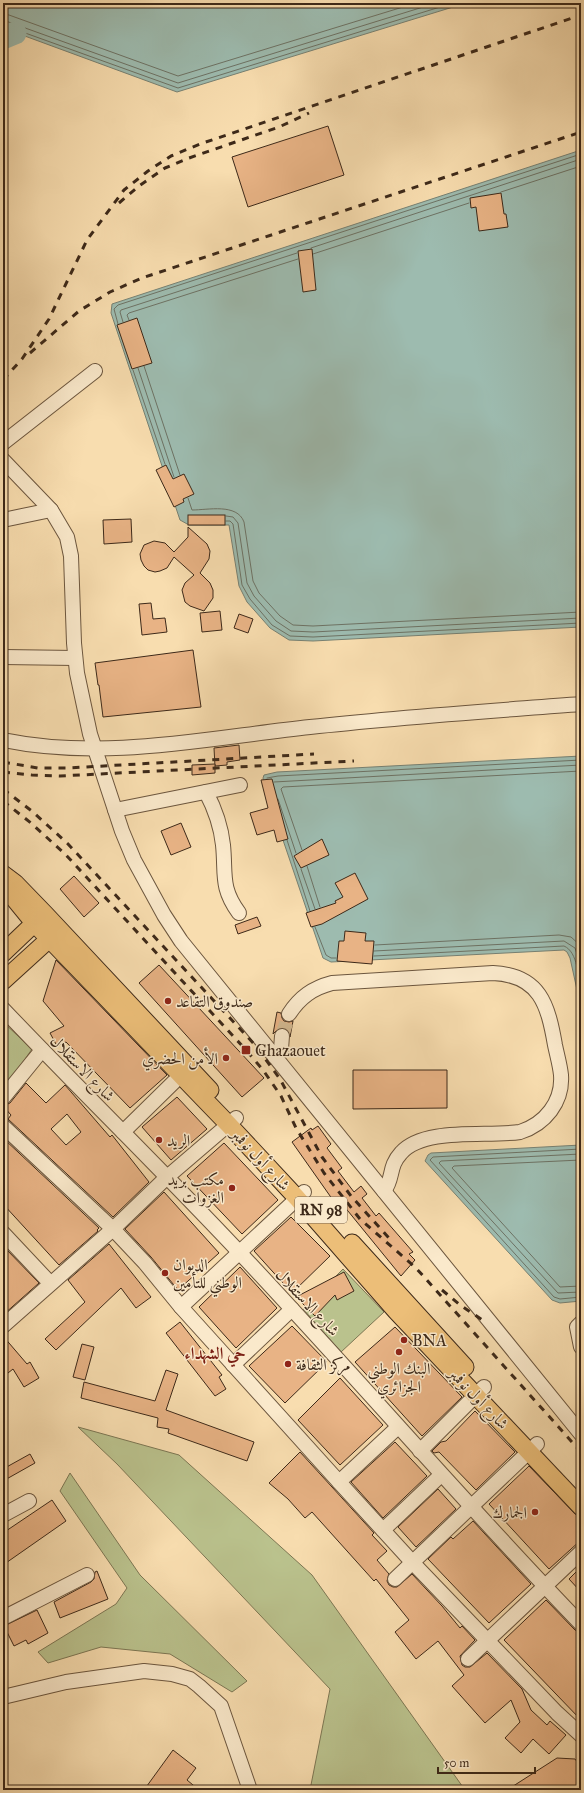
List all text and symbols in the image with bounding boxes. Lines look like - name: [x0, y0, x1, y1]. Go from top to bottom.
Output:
- place label: صندوق التقاعد: [176, 992, 253, 1011]
- marker: صندوق التقاعد: [163, 996, 173, 1006]
- street label: شارع الاستقلال: [44, 1031, 119, 1108]
- place label: Ghazaouet: [255, 1041, 326, 1060]
- marker: Ghazaouet: [240, 1044, 252, 1056]
- place label: الأمن الحضري: [142, 1047, 218, 1071]
- marker: الأمن الحضري: [221, 1053, 231, 1063]
- street label: شارع أول نوفمبر: [223, 1121, 296, 1197]
- place label: الريد: [167, 1131, 190, 1150]
- marker: الريد: [154, 1135, 164, 1145]
- place label: مكتب بريد الغزوات: [168, 1170, 224, 1208]
- marker: مكتب بريد الغزوات: [227, 1183, 237, 1193]
- road number: RN 98: [295, 1197, 347, 1223]
- place label: الديوان الوطني للتأمين: [173, 1255, 242, 1298]
- street label: شارع الاستقلال: [269, 1265, 343, 1343]
- marker: الديوان الوطني للتأمين: [160, 1268, 170, 1278]
- place label: BNA: [412, 1331, 447, 1350]
- marker: BNA: [399, 1335, 409, 1345]
- district label: حي الشهداء: [184, 1343, 246, 1368]
- marker: البنك الوطني الجزائري: [394, 1347, 404, 1357]
- place label: مركز الثقافة: [296, 1355, 350, 1376]
- marker: مركز الثقافة: [283, 1359, 293, 1369]
- place label: البنك الوطني الجزائري: [367, 1359, 431, 1399]
- street label: شارع أول نوفمبر: [440, 1361, 514, 1436]
- place label: الجمارك: [493, 1503, 527, 1522]
- marker: الجمارك: [530, 1507, 540, 1517]
- scale bar: [438, 1749, 535, 1775]
- text: 50 m: [444, 1756, 469, 1770]

